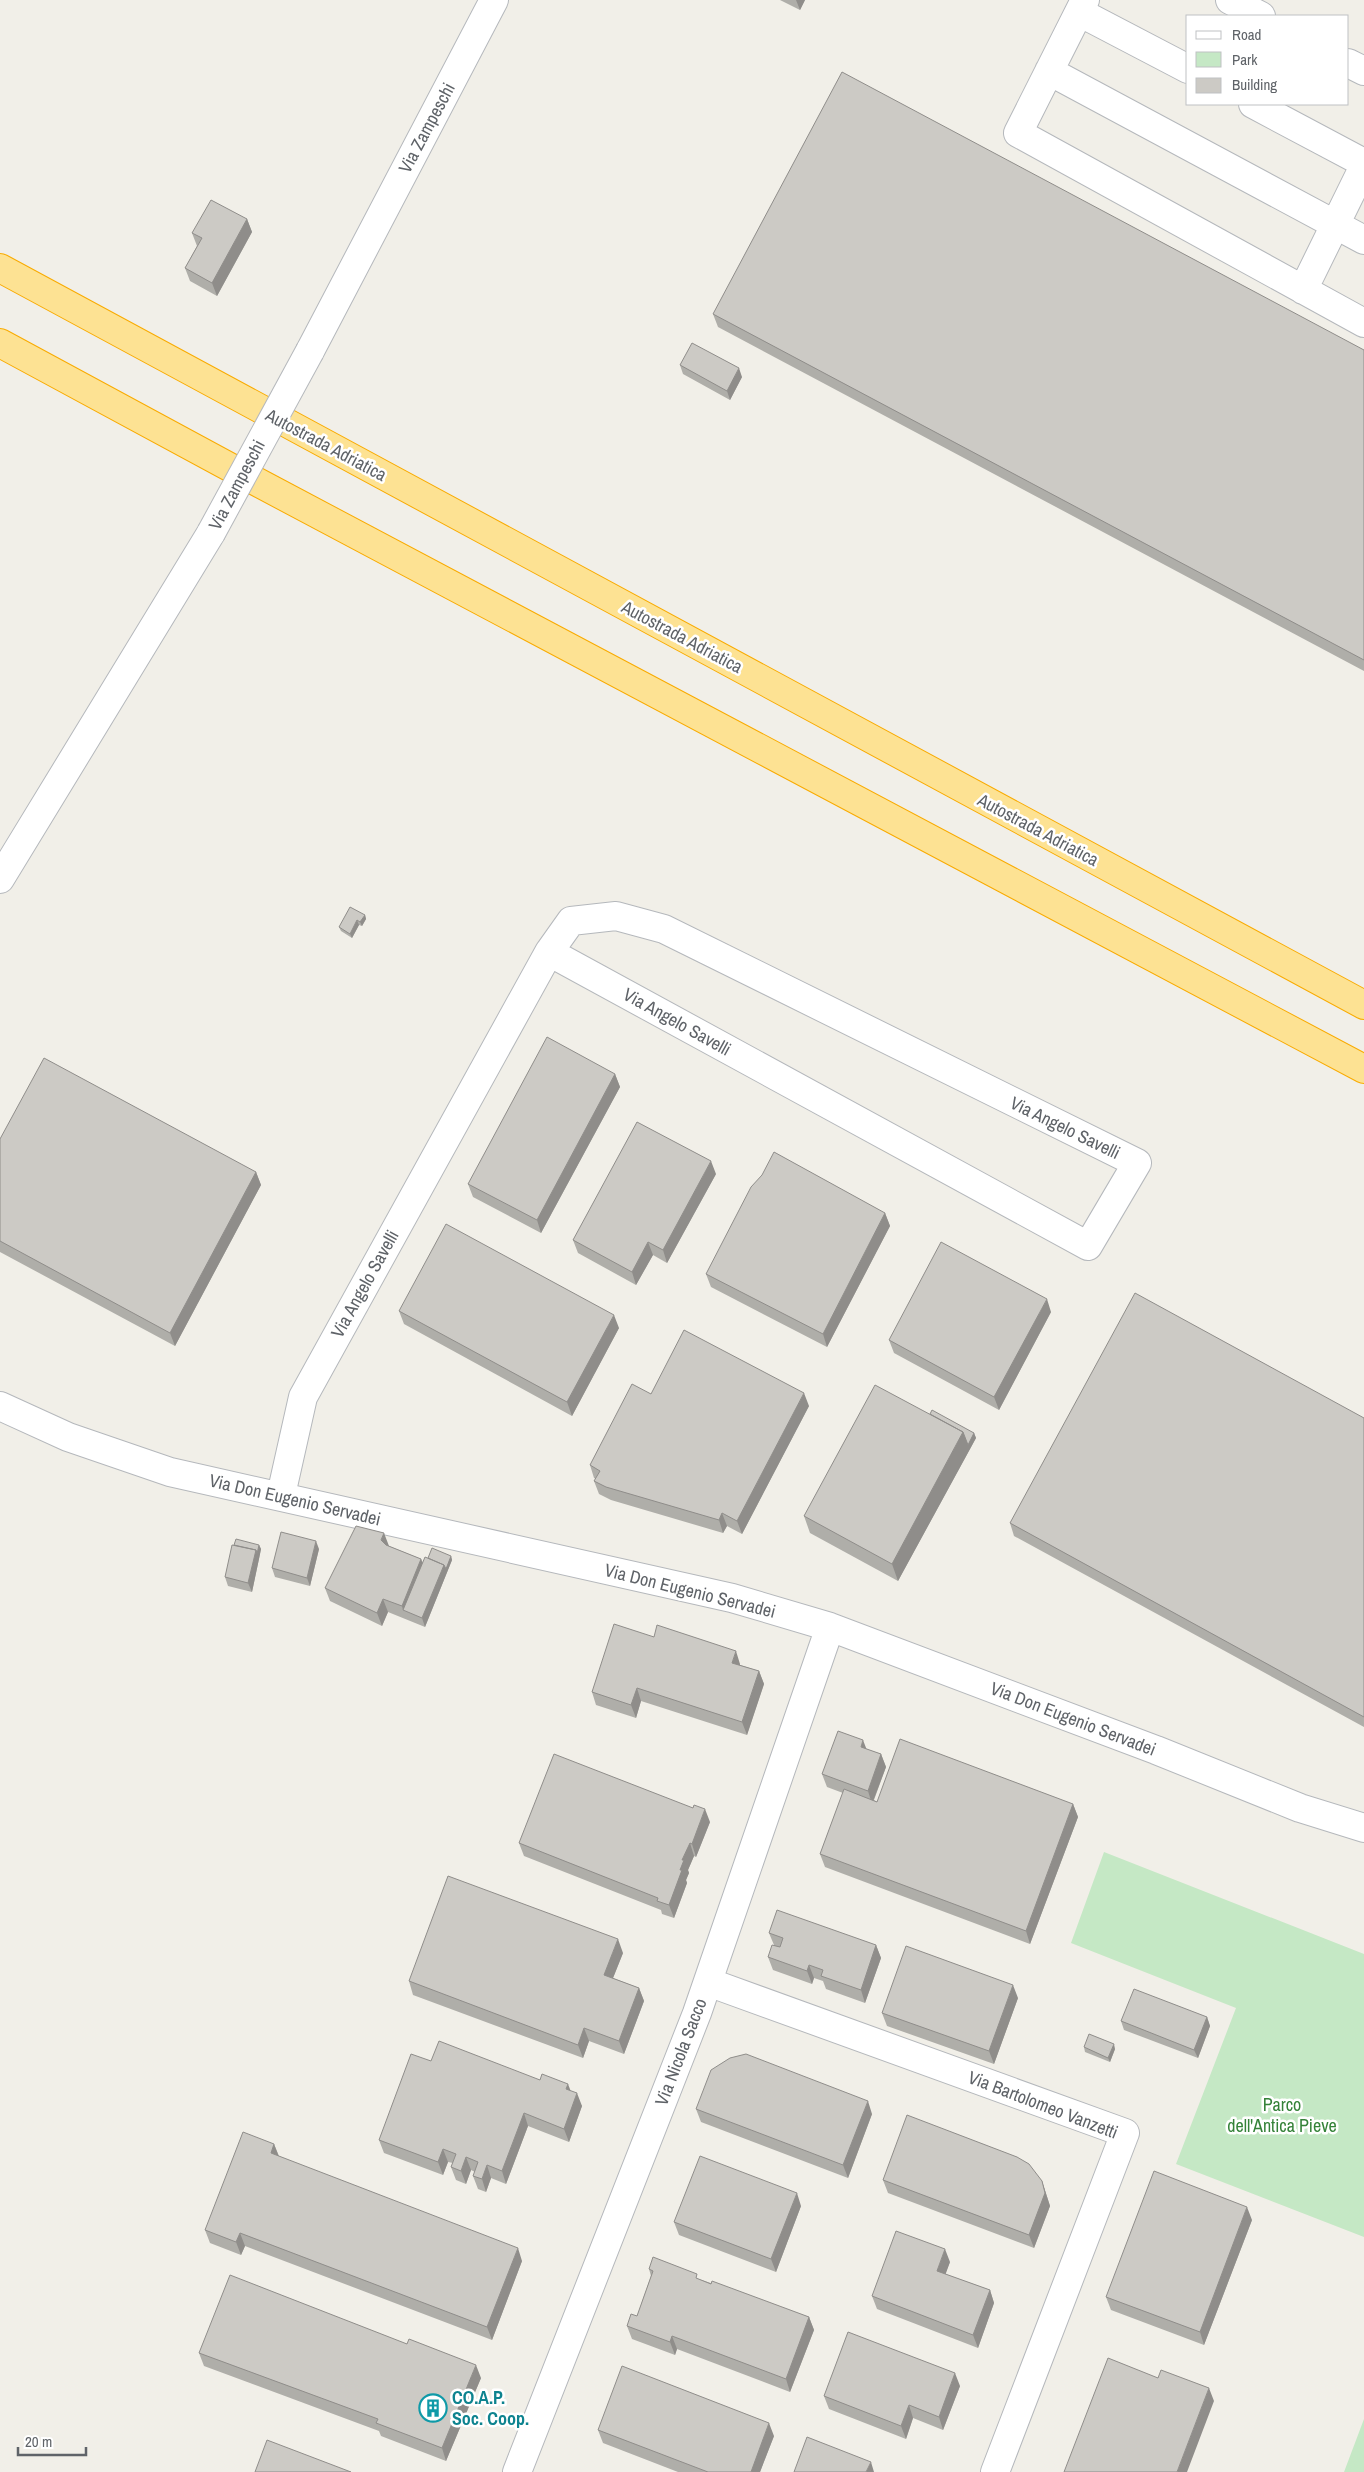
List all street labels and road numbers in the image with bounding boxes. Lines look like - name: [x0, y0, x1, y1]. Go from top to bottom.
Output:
- street label: Via Zampeschi: [392, 78, 461, 177]
- street label: Autostrada Adriatica: [260, 402, 391, 487]
- street label: Via Zampeschi: [202, 435, 271, 534]
- street label: Autostrada Adriatica: [616, 594, 747, 679]
- street label: Autostrada Adriatica: [972, 787, 1103, 872]
- street label: Via Angelo Savelli: [619, 982, 736, 1061]
- street label: Via Angelo Savelli: [1006, 1090, 1124, 1165]
- street label: Via Angelo Savelli: [325, 1225, 404, 1342]
- street label: Via Don Eugenio Servadei: [207, 1468, 383, 1531]
- street label: Via Don Eugenio Servadei: [602, 1557, 778, 1624]
- street label: Via Don Eugenio Servadei: [987, 1675, 1160, 1762]
- street label: Via Nicola Sacco: [649, 1995, 712, 2109]
- street label: Via Bartolomeo Vanzetti: [965, 2064, 1122, 2145]

